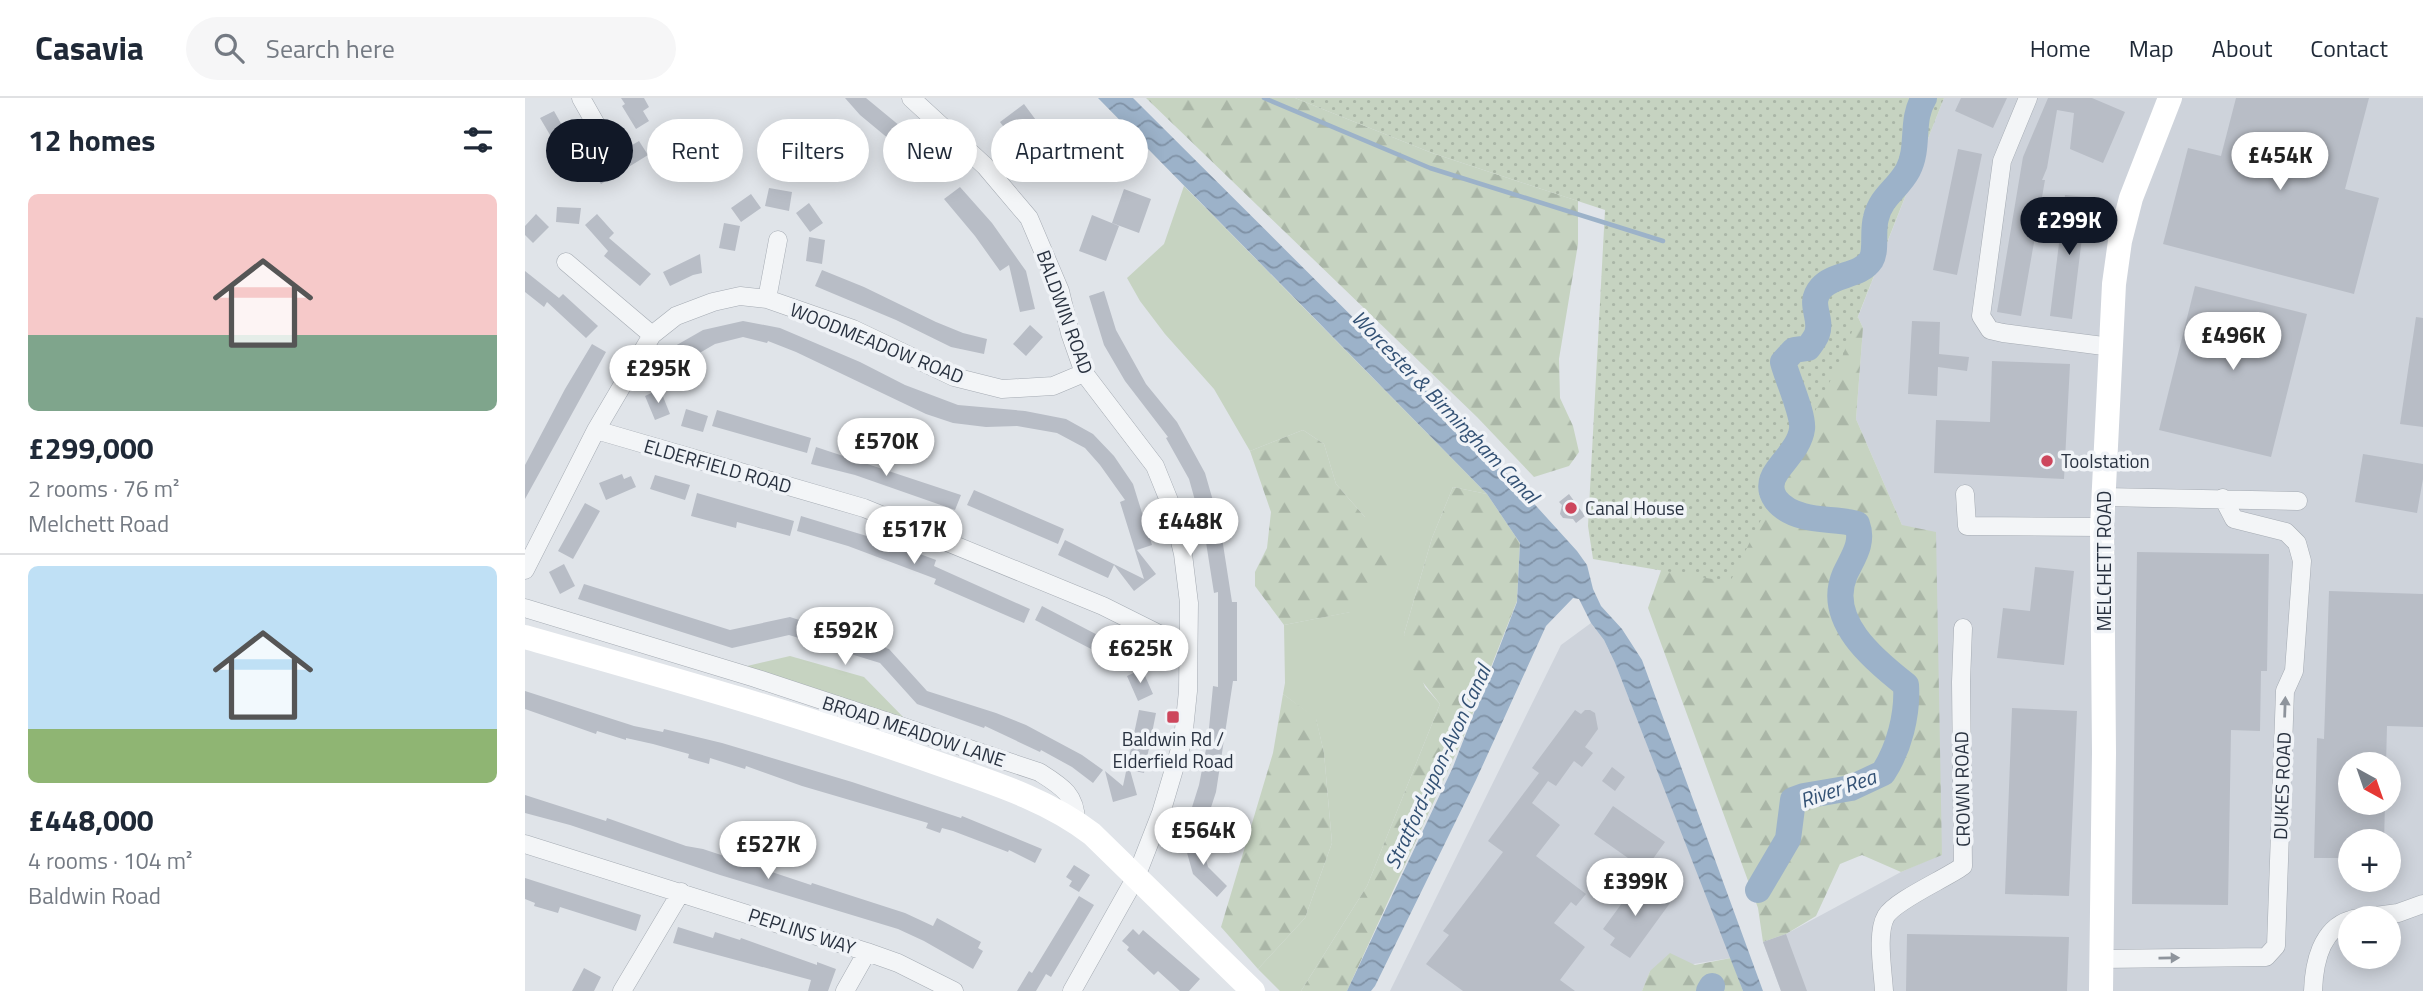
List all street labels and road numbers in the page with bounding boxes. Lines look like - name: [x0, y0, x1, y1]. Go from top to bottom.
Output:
- street label: BALDWIN ROAD: [1030, 246, 1101, 378]
- street label: WOODMEADOW ROAD: [786, 294, 969, 391]
- street label: ELDERFIELD ROAD: [641, 431, 795, 500]
- street label: MELCHETT ROAD: [2089, 491, 2118, 631]
- street label: BROAD MEADOW LANE: [819, 687, 1009, 774]
- street label: CROWN ROAD: [1946, 731, 1977, 847]
- street label: DUKES ROAD: [2265, 732, 2298, 840]
- street label: PEPLINS WAY: [745, 900, 860, 962]

